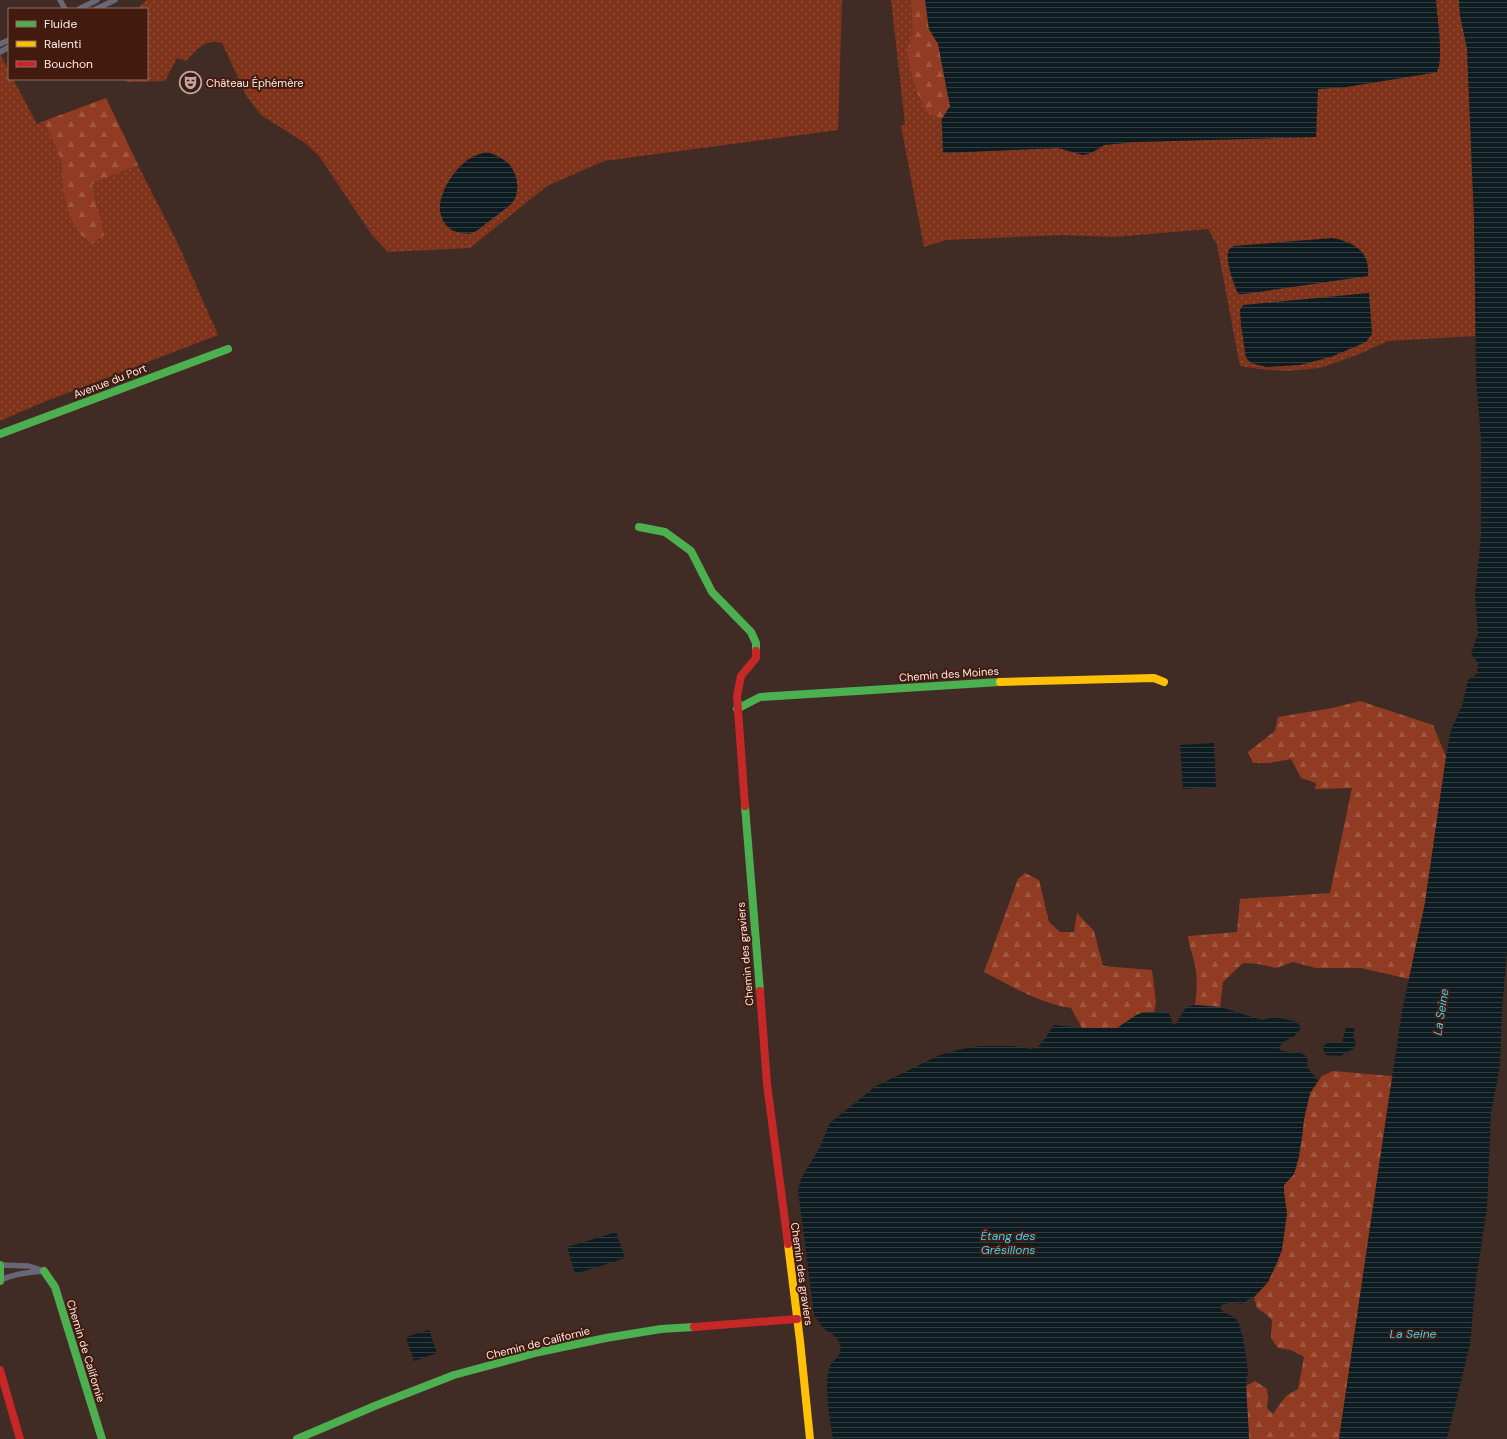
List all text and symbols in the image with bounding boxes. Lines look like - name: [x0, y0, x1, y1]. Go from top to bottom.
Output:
- legend: [8, 8, 148, 80]
- text: Fluide: [44, 16, 77, 32]
- text: Ralenti: [44, 36, 82, 52]
- text: Bouchon: [44, 56, 93, 72]
- theatre icon: Château Éphémère: [178, 70, 204, 96]
- place label: Château Éphémère: [206, 76, 304, 90]
- street label: Avenue du Port: [71, 361, 149, 401]
- street label: Chemin des Moines: [899, 664, 999, 684]
- street label: Chemin des graviers: [733, 902, 757, 1006]
- water label: La Seine: [1429, 987, 1453, 1036]
- street label: Chemin des graviers: [788, 1222, 816, 1326]
- water label: Étang des Grésillons: [980, 1228, 1036, 1258]
- street label: Chemin de Californie: [64, 1298, 108, 1404]
- street label: Chemin de Californie: [485, 1323, 591, 1363]
- water label: La Seine: [1390, 1326, 1437, 1342]

